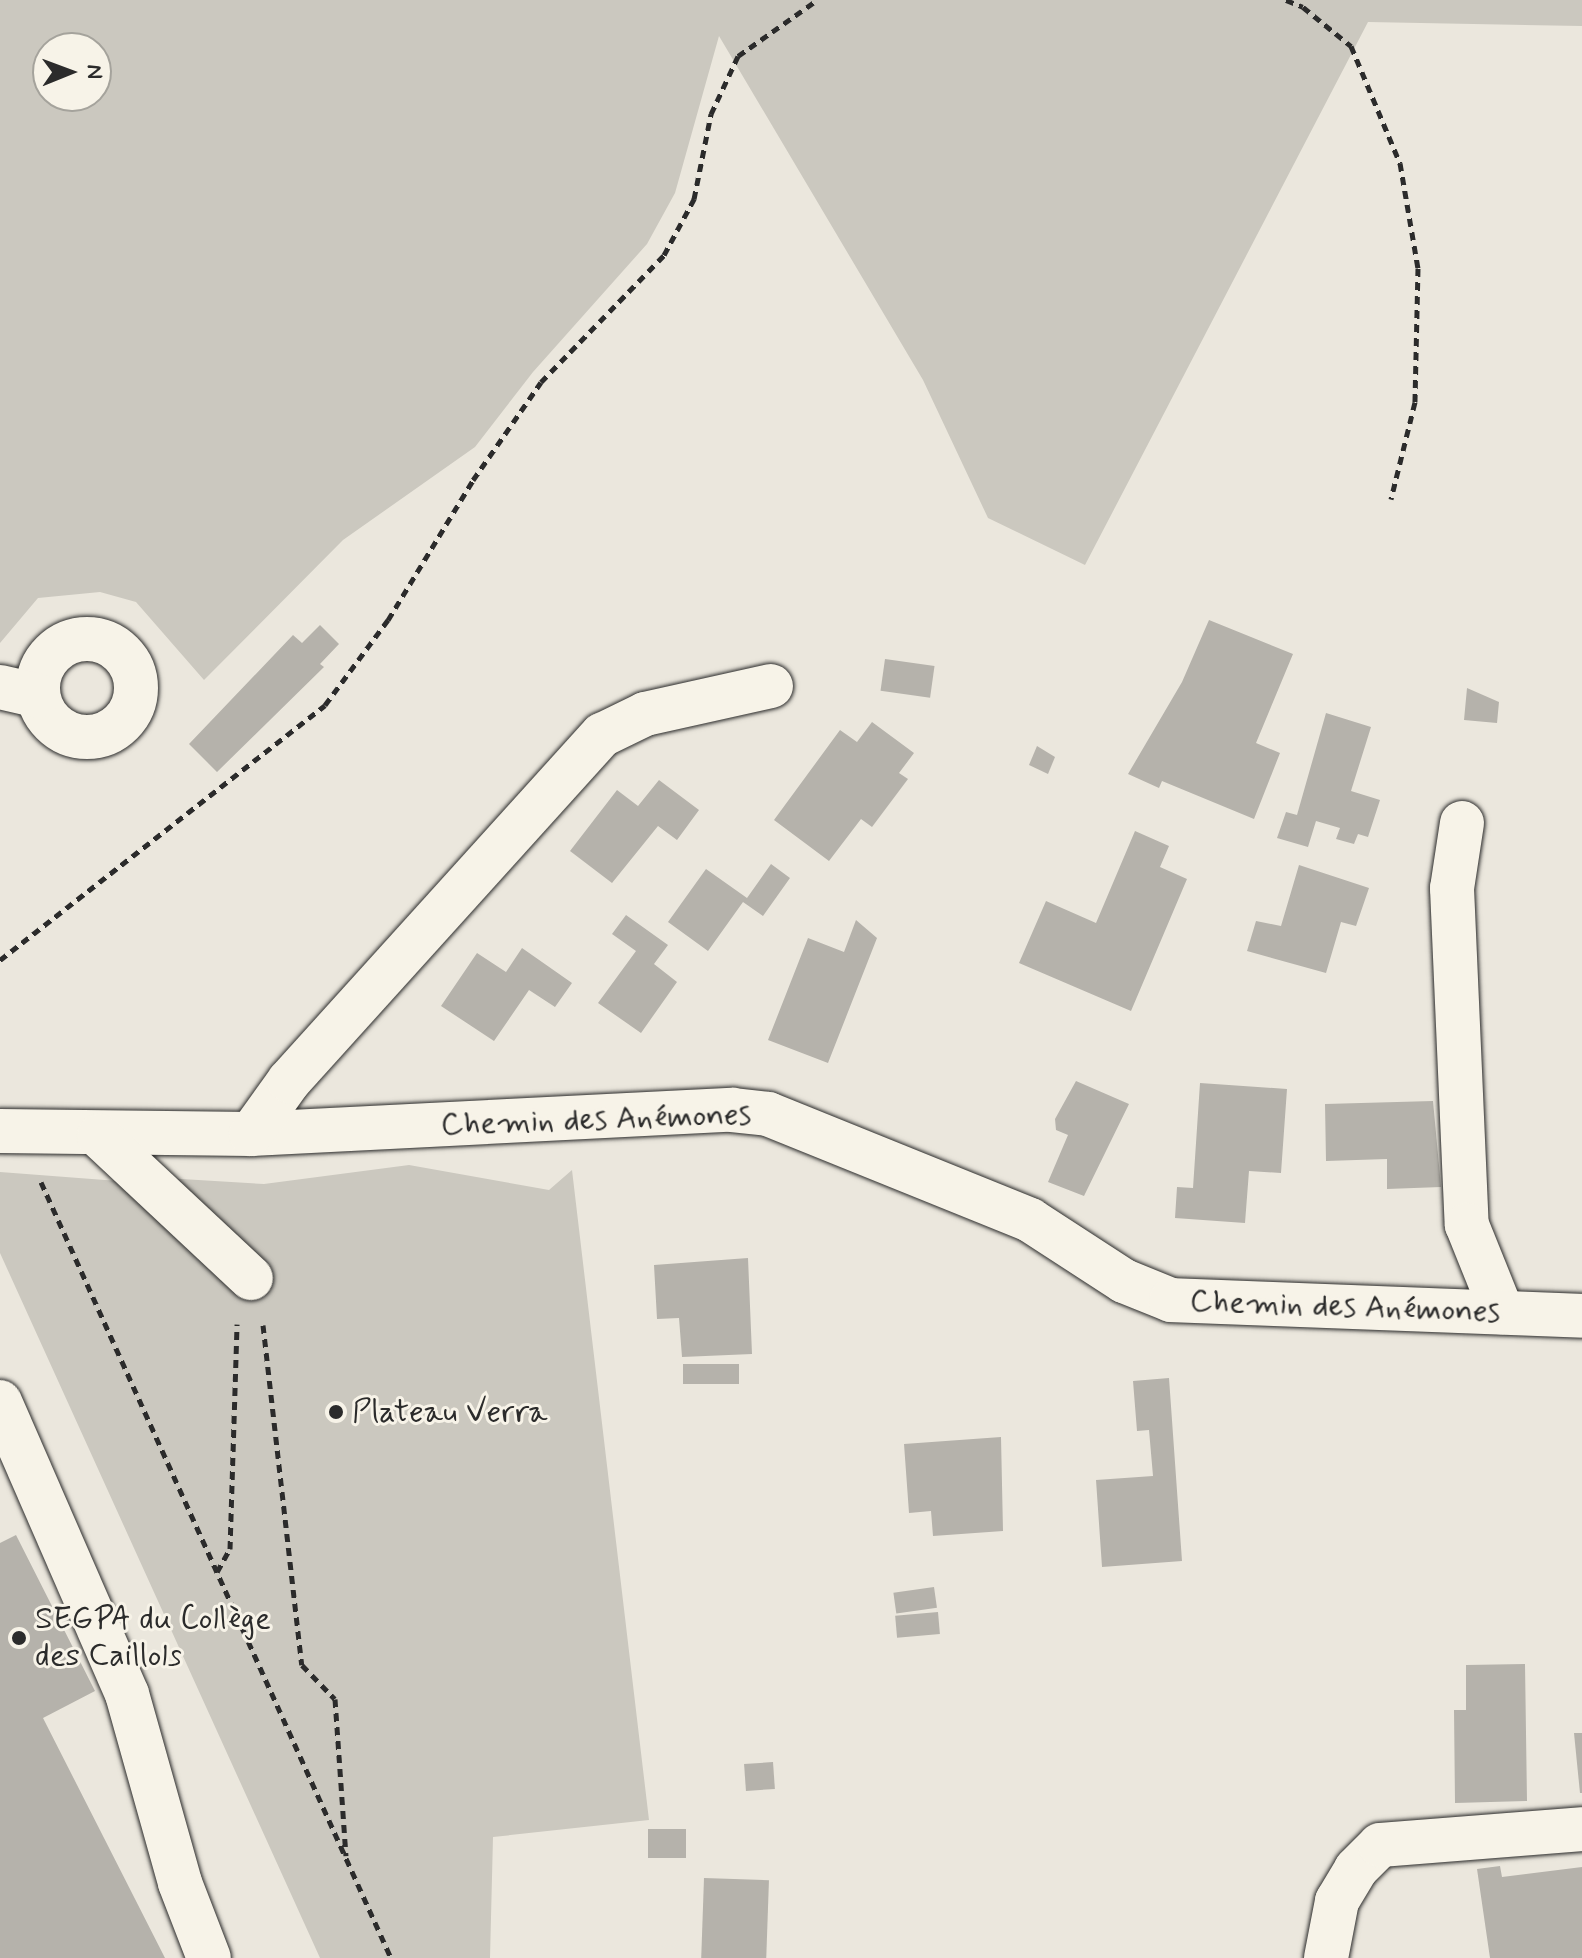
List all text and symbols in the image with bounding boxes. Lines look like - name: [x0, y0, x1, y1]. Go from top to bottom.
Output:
- north arrow: [32, 32, 112, 112]
- text: N: [80, 64, 108, 79]
- street label: Chemin des Anémones: [440, 1095, 752, 1145]
- street label: Chemin des Anémones: [1189, 1282, 1501, 1332]
- place label: Plateau Verra: [352, 1393, 543, 1431]
- marker: Plateau Verra: [327, 1403, 345, 1421]
- place label: SEGPA du Collège des Caillols: [35, 1601, 271, 1676]
- marker: SEGPA du Collège des Caillols: [10, 1629, 28, 1647]

